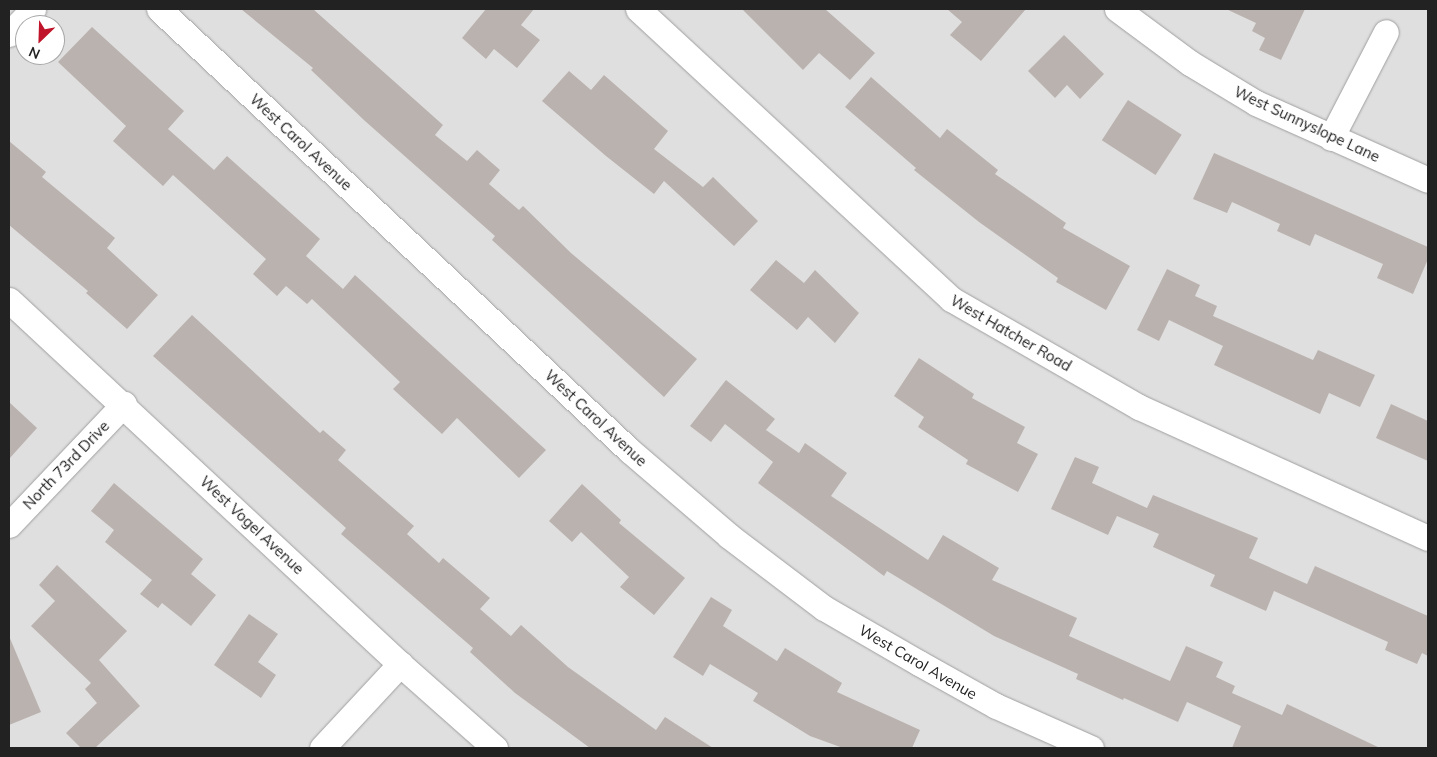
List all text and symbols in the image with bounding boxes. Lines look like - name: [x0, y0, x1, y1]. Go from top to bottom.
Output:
- north arrow: [15, 15, 65, 65]
- text: N: [26, 42, 43, 63]
- street label: West Sunnyslope Lane: [1231, 82, 1383, 166]
- street label: West Carol Avenue: [246, 90, 356, 194]
- street label: West Hatcher Road: [947, 291, 1075, 375]
- street label: West Carol Avenue: [541, 366, 651, 470]
- street label: North 73rd Drive: [19, 417, 113, 513]
- street label: West Vogel Avenue: [196, 472, 308, 578]
- street label: West Carol Avenue: [856, 621, 980, 703]

